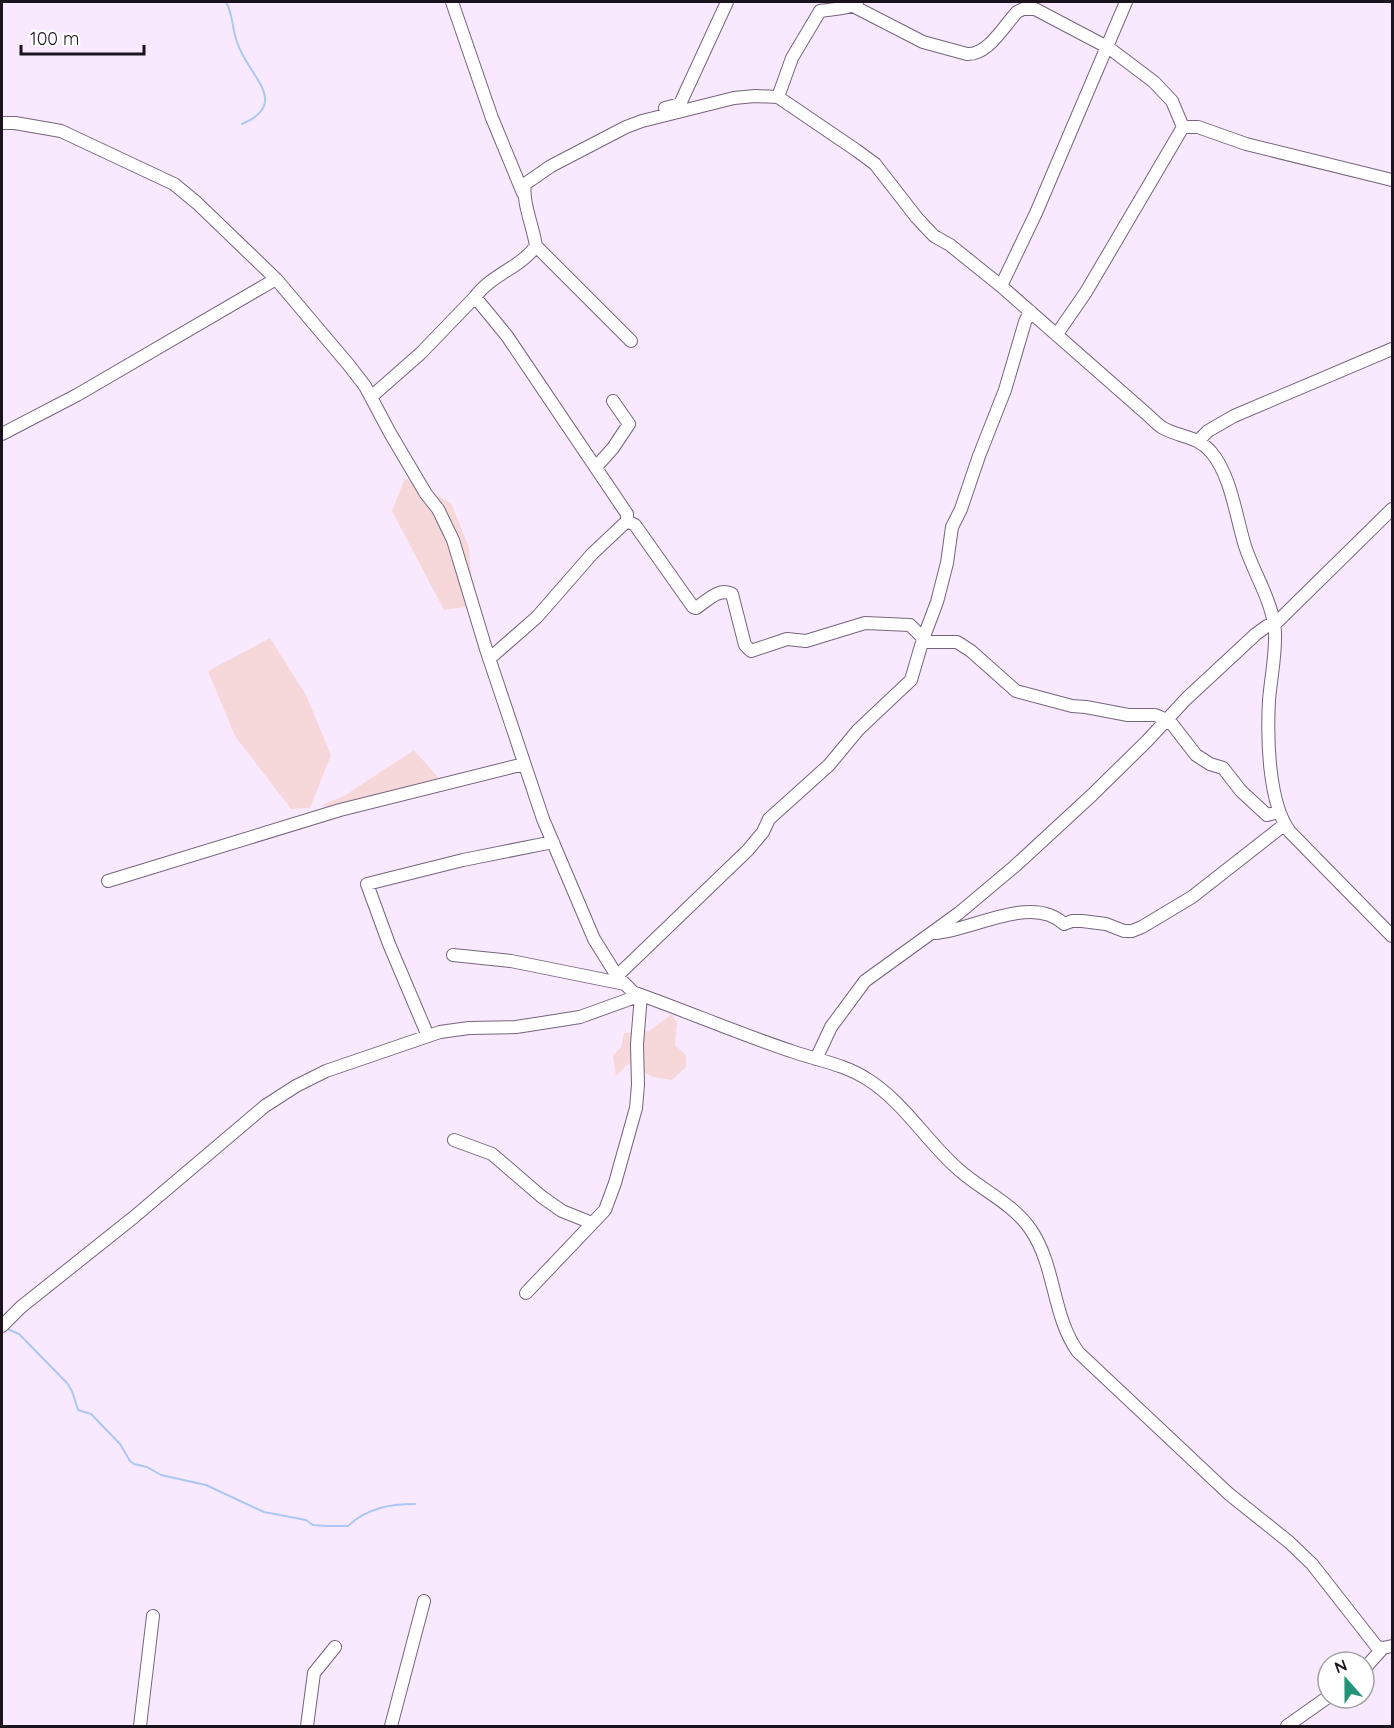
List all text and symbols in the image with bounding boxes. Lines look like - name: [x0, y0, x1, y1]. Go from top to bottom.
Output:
- scale bar: [21, 18, 144, 56]
- text: 100 m: [30, 27, 79, 50]
- north arrow: [1316, 1650, 1376, 1710]
- text: N: [1332, 1655, 1350, 1677]

